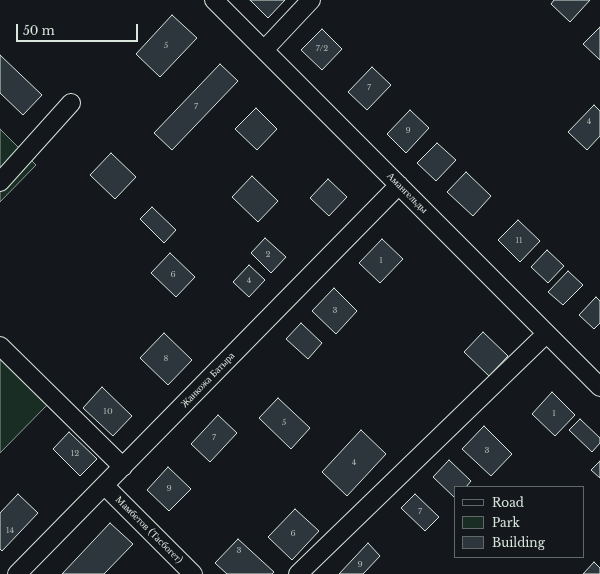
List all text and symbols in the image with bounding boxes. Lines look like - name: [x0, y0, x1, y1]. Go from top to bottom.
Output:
- scale bar: [18, 16, 140, 42]
- text: 50 m: [23, 23, 55, 38]
- house number: 5: [164, 41, 168, 51]
- house number: 7/2: [316, 44, 328, 54]
- house number: 7: [367, 83, 371, 93]
- house number: 7: [194, 102, 198, 112]
- house number: 4: [587, 117, 591, 127]
- house number: 9: [405, 126, 411, 136]
- street label: Амангельды: [384, 170, 430, 216]
- house number: 11: [515, 236, 523, 246]
- house number: 2: [266, 250, 270, 260]
- house number: 1: [379, 256, 383, 266]
- house number: 6: [170, 270, 176, 280]
- house number: 4: [247, 276, 251, 286]
- house number: 3: [333, 306, 337, 316]
- street label: Жанкожа Батыра: [179, 350, 237, 410]
- house number: 8: [164, 354, 168, 364]
- house number: 10: [103, 407, 113, 417]
- house number: 1: [552, 409, 556, 419]
- house number: 5: [282, 418, 286, 428]
- house number: 7: [212, 433, 216, 443]
- house number: 3: [485, 446, 489, 456]
- house number: 12: [71, 449, 79, 459]
- house number: 4: [352, 458, 356, 468]
- house number: 9: [166, 484, 172, 494]
- legend: [454, 486, 584, 558]
- street label: Мамбетов (Тасбогет): [113, 494, 185, 566]
- text: Road: [492, 495, 524, 510]
- house number: 7: [418, 507, 422, 517]
- text: Park: [492, 515, 520, 530]
- house number: 14: [6, 526, 14, 536]
- house number: 6: [290, 529, 296, 539]
- text: Building: [492, 535, 545, 550]
- house number: 3: [237, 546, 241, 556]
- house number: 9: [357, 560, 363, 570]

